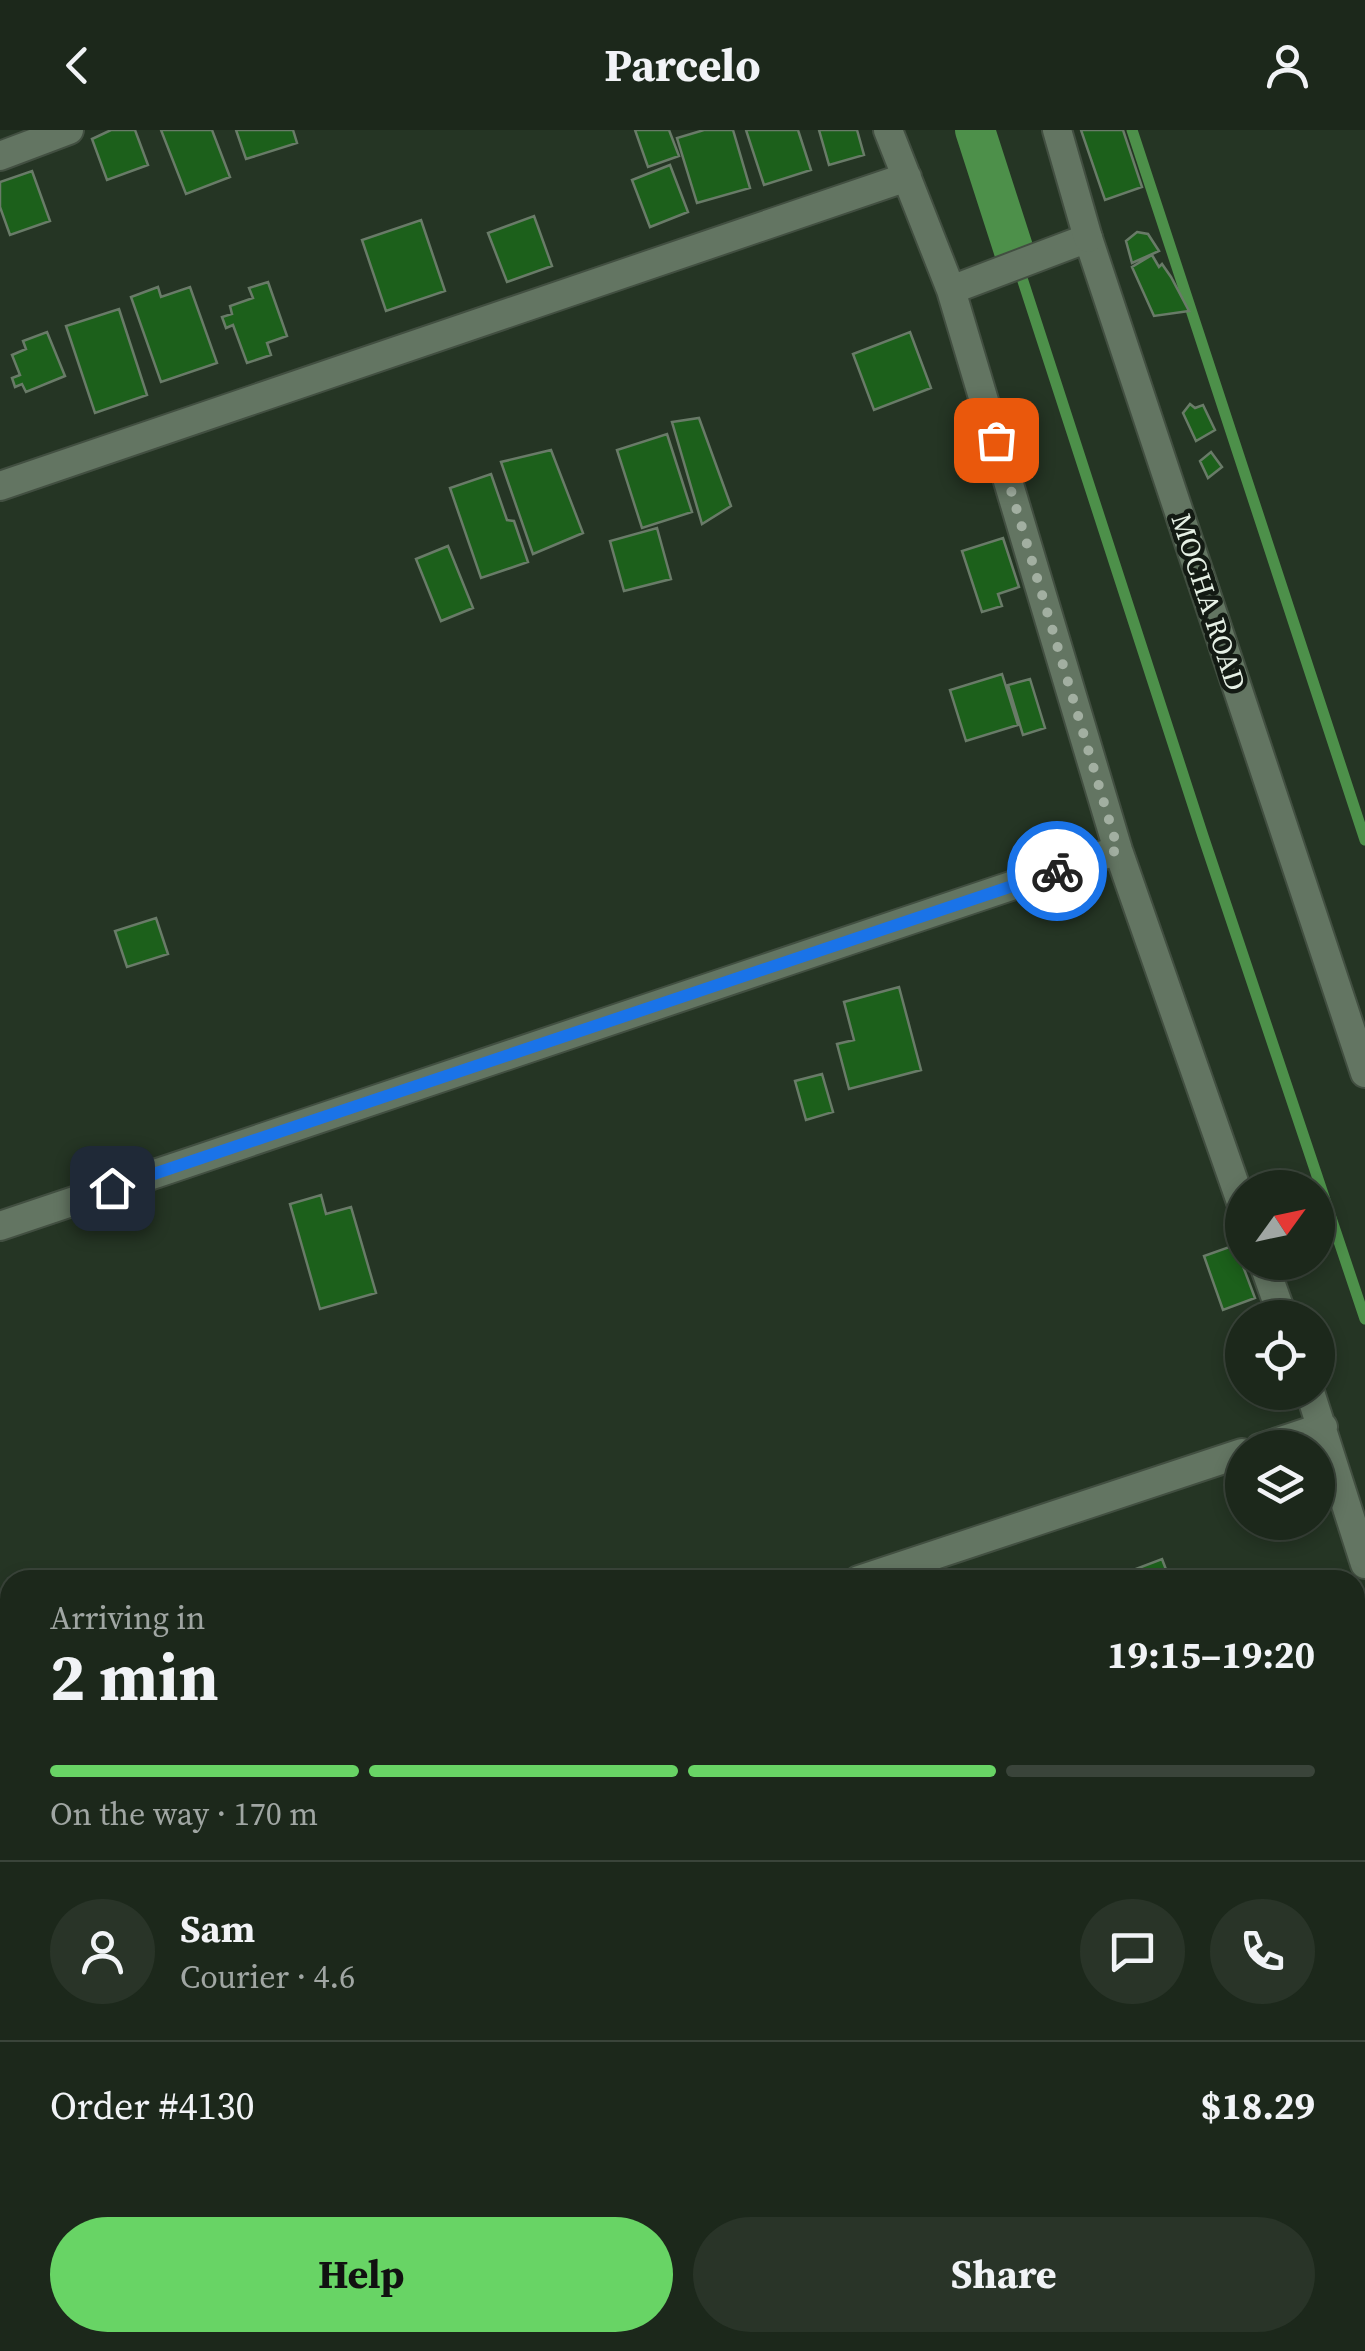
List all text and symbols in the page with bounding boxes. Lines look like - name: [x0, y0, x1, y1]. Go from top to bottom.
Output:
- text: Parcelo: [604, 34, 761, 96]
- icon: back: [50, 38, 105, 93]
- icon: person: [1260, 38, 1315, 93]
- pin: [954, 398, 1039, 483]
- icon: bag: [969, 413, 1024, 468]
- street label: MOCHA ROAD: [1162, 509, 1256, 695]
- courier: [1007, 821, 1107, 921]
- icon: bike: [1030, 844, 1085, 899]
- pin: [70, 1146, 155, 1231]
- icon: home: [85, 1161, 140, 1216]
- north arrow: [1225, 1170, 1335, 1280]
- map controls: [1225, 1170, 1335, 1540]
- button: locate: [1225, 1300, 1335, 1410]
- button: layers: [1225, 1430, 1335, 1540]
- text: Arriving in: [50, 1596, 205, 1640]
- text: 19:15–19:20: [1107, 1629, 1315, 1681]
- text: 2 min: [50, 1633, 219, 1722]
- text: On the way · 170 m: [50, 1792, 318, 1836]
- button: person: [50, 1899, 155, 2004]
- button: chat: [1080, 1899, 1185, 2004]
- button: phone: [1210, 1899, 1315, 2004]
- text: Sam: [180, 1903, 255, 1955]
- text: Courier · 4.6: [180, 1955, 355, 1999]
- text: Order #4130: [50, 2080, 254, 2132]
- text: $18.29: [1201, 2080, 1315, 2132]
- button: Help: [50, 2217, 673, 2332]
- button: Share: [693, 2217, 1315, 2332]

